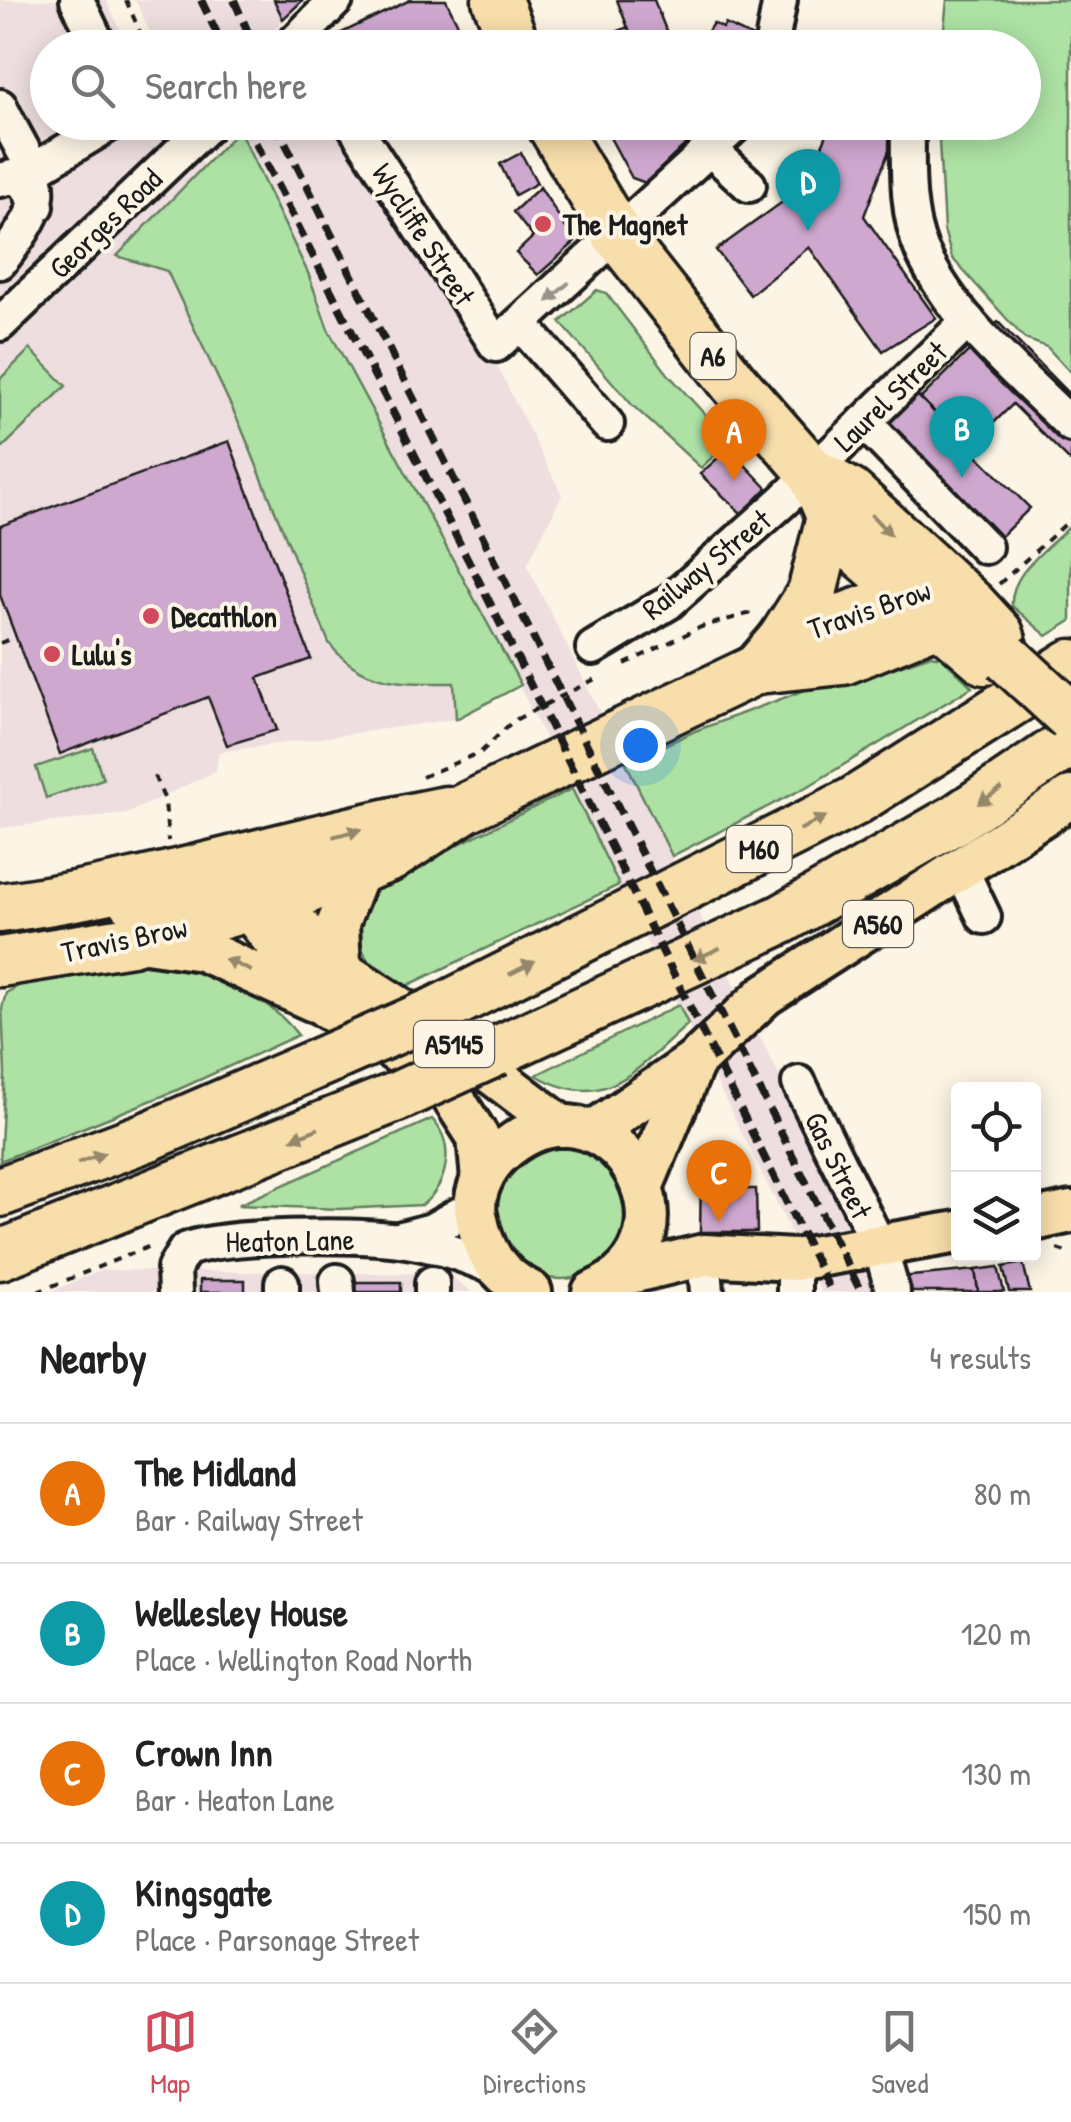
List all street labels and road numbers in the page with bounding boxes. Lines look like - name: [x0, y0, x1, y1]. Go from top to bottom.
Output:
- street label: Wycliffe Street: [363, 155, 485, 313]
- street label: Georges Road: [40, 159, 171, 287]
- street label: Laurel Street: [825, 331, 956, 460]
- road number: A6: [690, 333, 736, 379]
- street label: Railway Street: [633, 499, 779, 628]
- street label: Travis Brow: [802, 569, 936, 649]
- road number: M60: [726, 826, 792, 872]
- road number: A560: [843, 901, 913, 947]
- street label: Travis Brow: [58, 906, 190, 972]
- road number: A5145: [414, 1021, 494, 1067]
- street label: Gas Street: [796, 1105, 882, 1226]
- street label: Heaton Lane: [225, 1219, 355, 1261]

